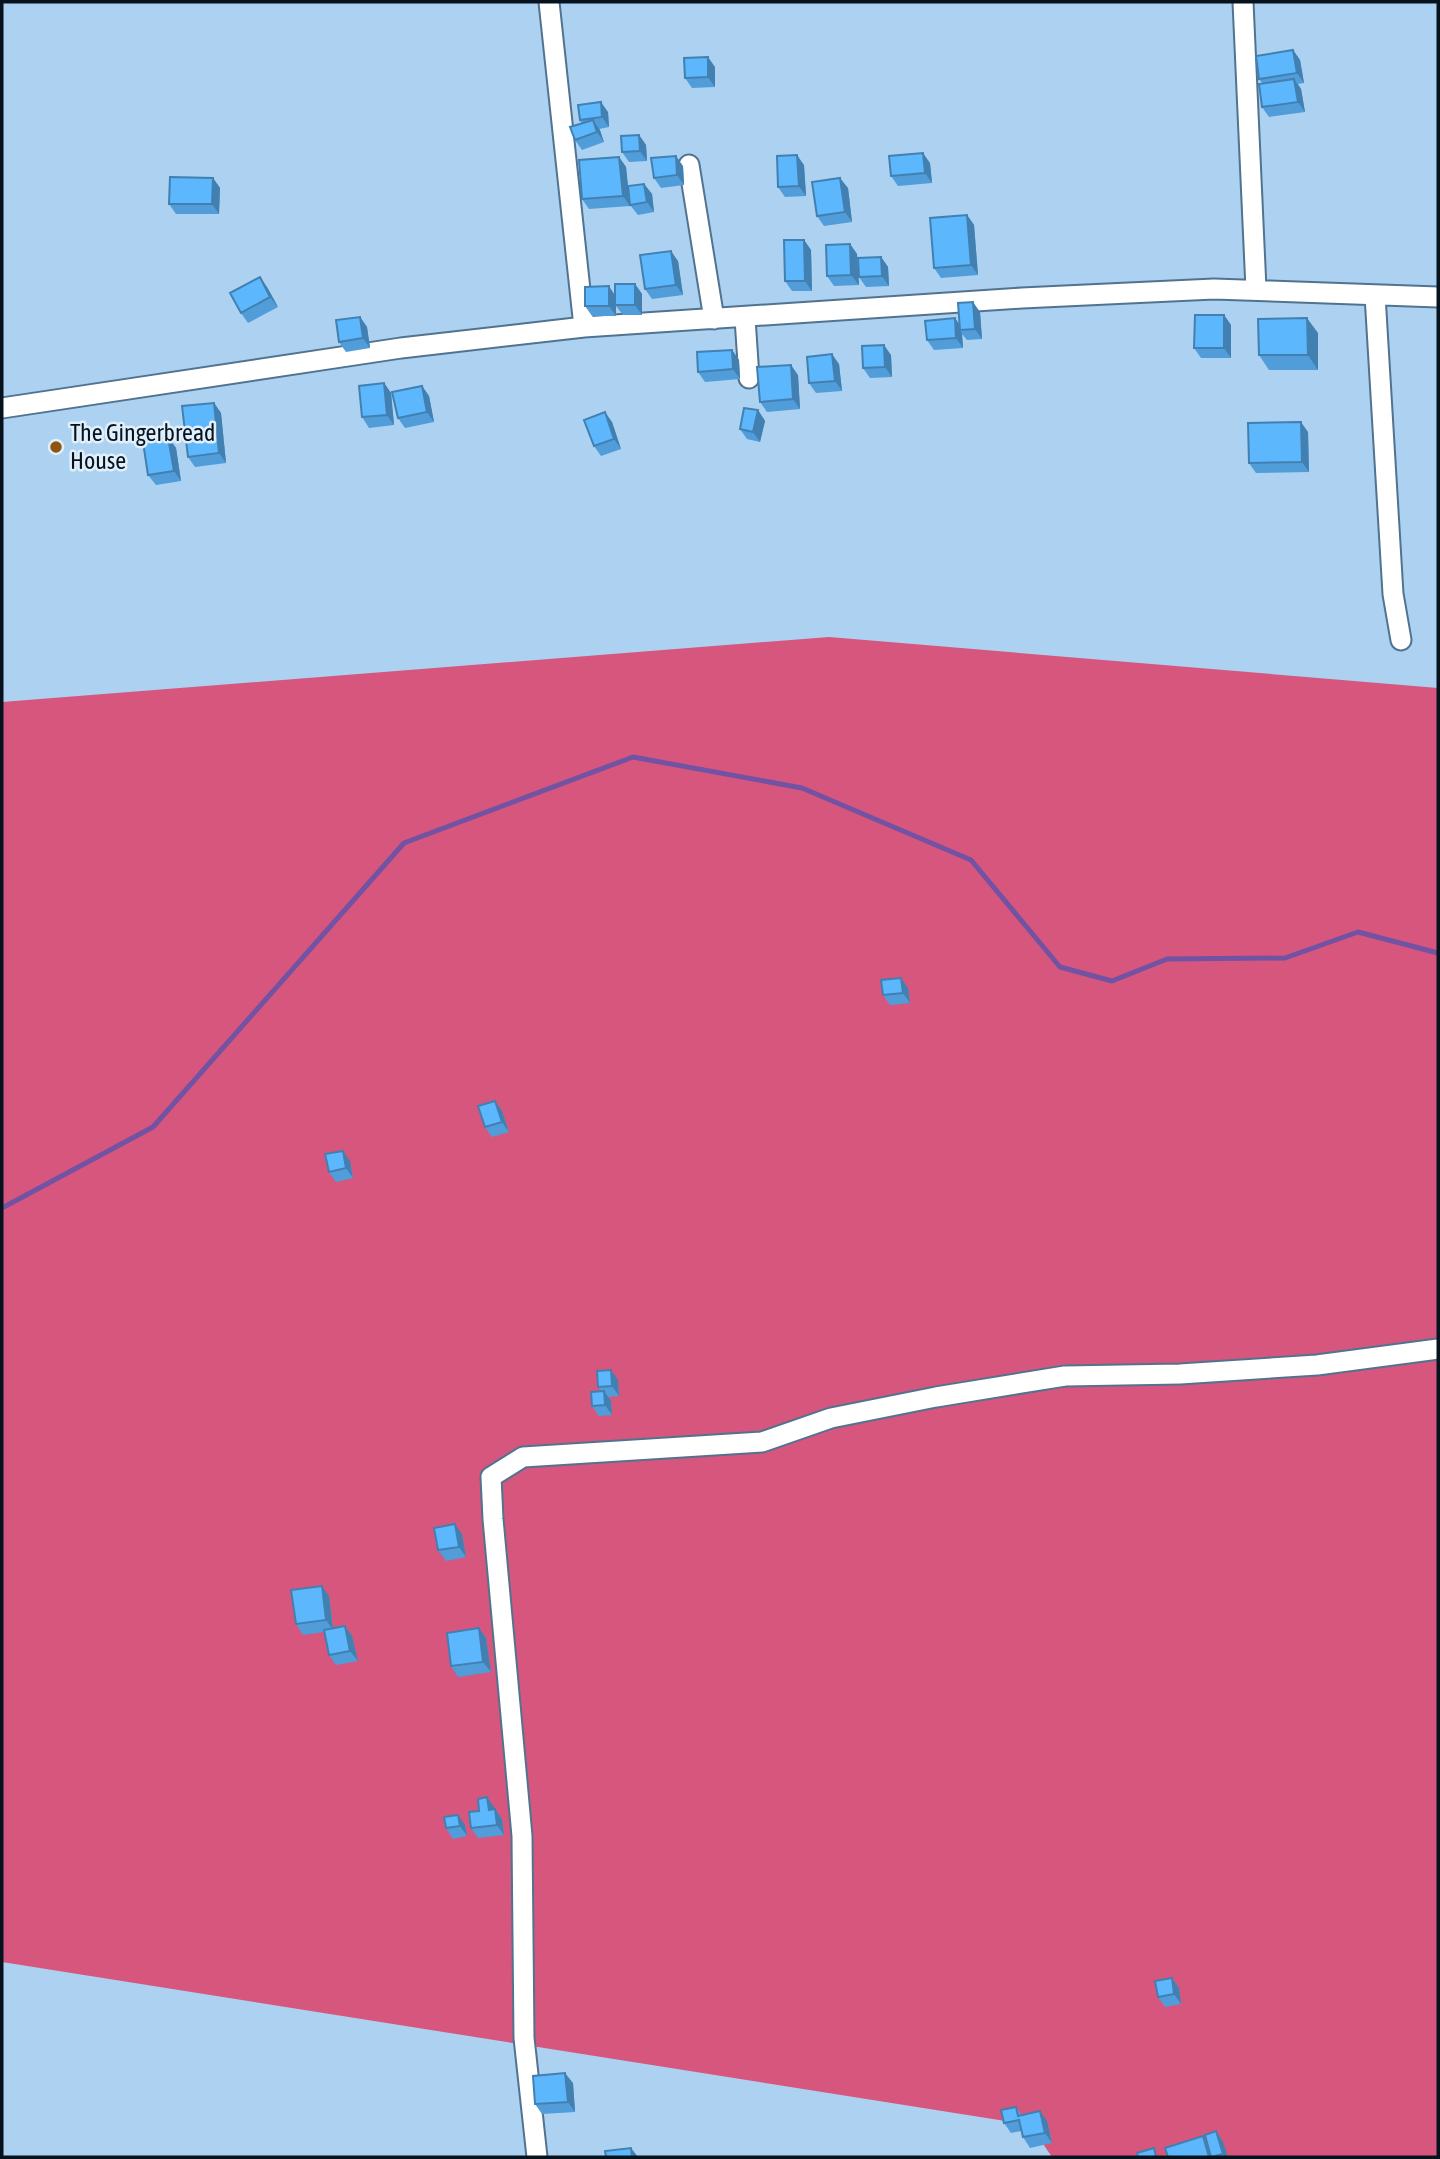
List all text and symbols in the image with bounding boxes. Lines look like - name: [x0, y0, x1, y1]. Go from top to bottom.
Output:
- place label: The Gingerbread House: [70, 419, 215, 474]
- marker: The Gingerbread House: [48, 439, 64, 455]

